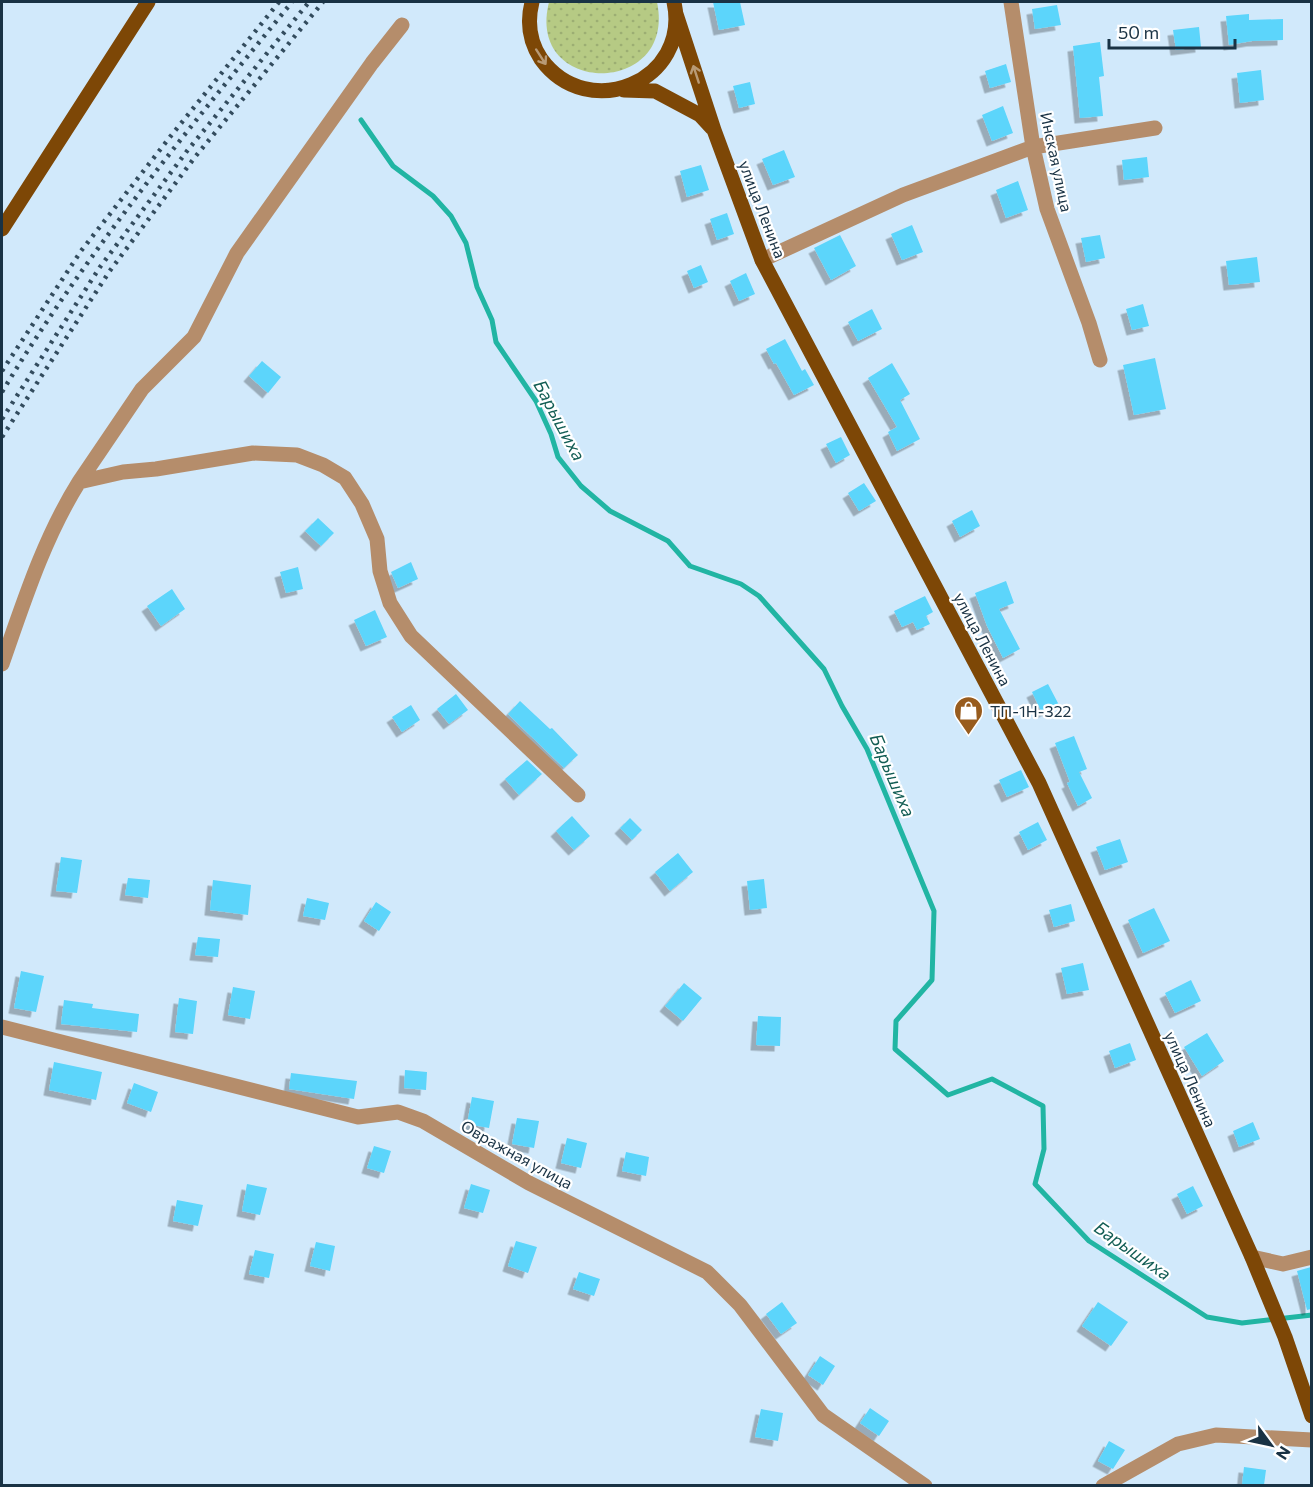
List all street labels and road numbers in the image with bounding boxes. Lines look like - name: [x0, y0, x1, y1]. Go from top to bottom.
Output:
- street label: Инская улица: [1037, 111, 1077, 213]
- street label: улица Ленина: [736, 158, 790, 260]
- street label: улица Ленина: [950, 589, 1016, 689]
- street label: улица Ленина: [1161, 1028, 1221, 1130]
- street label: Овражная улица: [458, 1116, 576, 1192]

